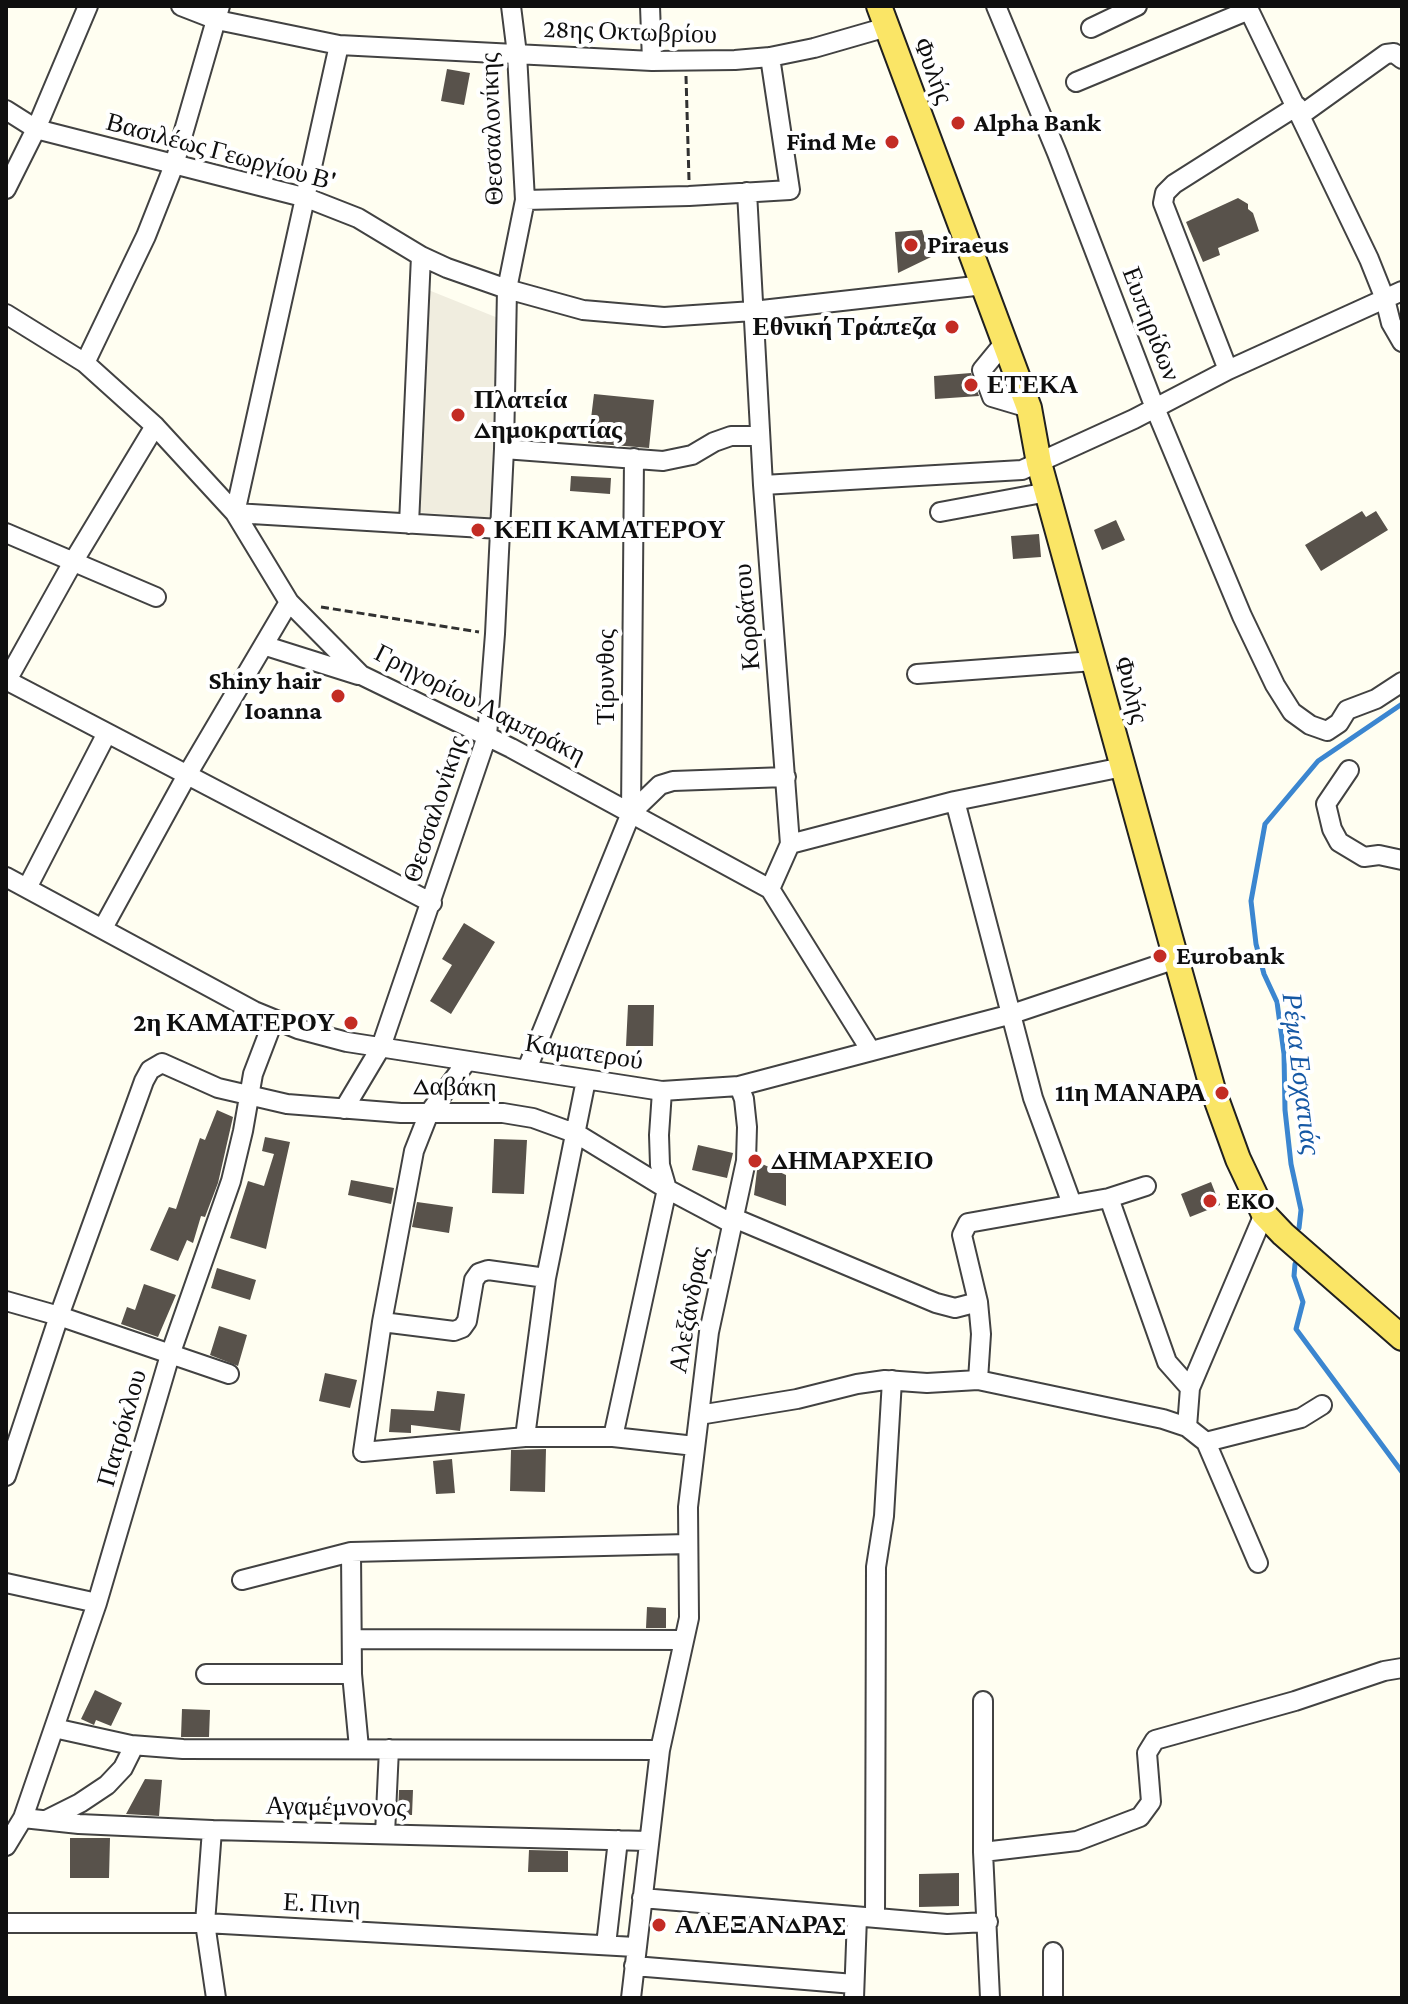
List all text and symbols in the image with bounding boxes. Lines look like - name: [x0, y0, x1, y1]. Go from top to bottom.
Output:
- street label: 28ης Οκτωβρίου: [543, 13, 717, 51]
- street label: Φυλής: [906, 34, 960, 108]
- street label: Θεσσαλονίκης: [474, 52, 510, 206]
- street label: Βασιλέως Γεωργίου Β': [103, 106, 339, 198]
- place label: Alpha Bank: [974, 107, 1101, 139]
- marker: Alpha Bank: [949, 114, 967, 132]
- place label: Find Me: [786, 126, 876, 158]
- marker: Find Me: [883, 133, 901, 151]
- place label: Piraeus: [927, 229, 1009, 261]
- marker: Piraeus: [902, 236, 920, 254]
- street label: Ευπηρίδων: [1115, 263, 1187, 385]
- place label: Εθνική Τράπεζα: [752, 311, 936, 343]
- marker: Εθνική Τράπεζα: [943, 318, 961, 336]
- place label: ΕΤΕΚΑ: [987, 369, 1078, 401]
- marker: ΕΤΕΚΑ: [962, 376, 980, 394]
- place label: Πλατεία Δημοκρατίας: [474, 384, 622, 446]
- marker: Πλατεία Δημοκρατίας: [449, 406, 467, 424]
- place label: ΚΕΠ ΚΑΜΑΤΕΡΟΥ: [494, 514, 725, 546]
- marker: ΚΕΠ ΚΑΜΑΤΕΡΟΥ: [469, 521, 487, 539]
- street label: Κορδάτου: [727, 562, 767, 672]
- street label: Τίρυνθος: [590, 629, 622, 725]
- street label: Γρηγορίου Λαμπράκη: [369, 637, 591, 771]
- street label: Φυλής: [1107, 653, 1155, 727]
- place label: Shiny hair Ioanna: [209, 665, 322, 726]
- marker: Shiny hair Ioanna: [329, 687, 347, 705]
- street label: Θεσσαλονίκης: [397, 732, 473, 886]
- place label: Eurobank: [1176, 940, 1284, 972]
- marker: Eurobank: [1151, 947, 1169, 965]
- water label: Ρέμα Εσχατιάς: [1274, 991, 1328, 1157]
- place label: 2η ΚΑΜΑΤΕΡΟΥ: [133, 1007, 335, 1039]
- marker: 2η ΚΑΜΑΤΕΡΟΥ: [342, 1014, 360, 1032]
- street label: Καματερού: [523, 1027, 645, 1077]
- street label: Δαβάκη: [413, 1071, 497, 1103]
- place label: 11η ΜΑΝΑΡΑ: [1055, 1077, 1206, 1109]
- marker: 11η ΜΑΝΑΡΑ: [1213, 1084, 1231, 1102]
- place label: ΔΗΜΑΡΧΕΙΟ: [771, 1145, 934, 1177]
- marker: ΔΗΜΑΡΧΕΙΟ: [746, 1152, 764, 1170]
- place label: EKO: [1226, 1185, 1275, 1217]
- marker: EKO: [1201, 1192, 1219, 1210]
- street label: Αλεξάνδρας: [663, 1245, 715, 1375]
- street label: Πατρόκλου: [90, 1366, 154, 1490]
- street label: Αγαμέμνονος: [265, 1790, 407, 1824]
- street label: Ε. Πινη: [282, 1886, 362, 1922]
- place label: ΑΛΕΞΑΝΔΡΑΣ: [675, 1909, 846, 1941]
- marker: ΑΛΕΞΑΝΔΡΑΣ: [650, 1916, 668, 1934]

